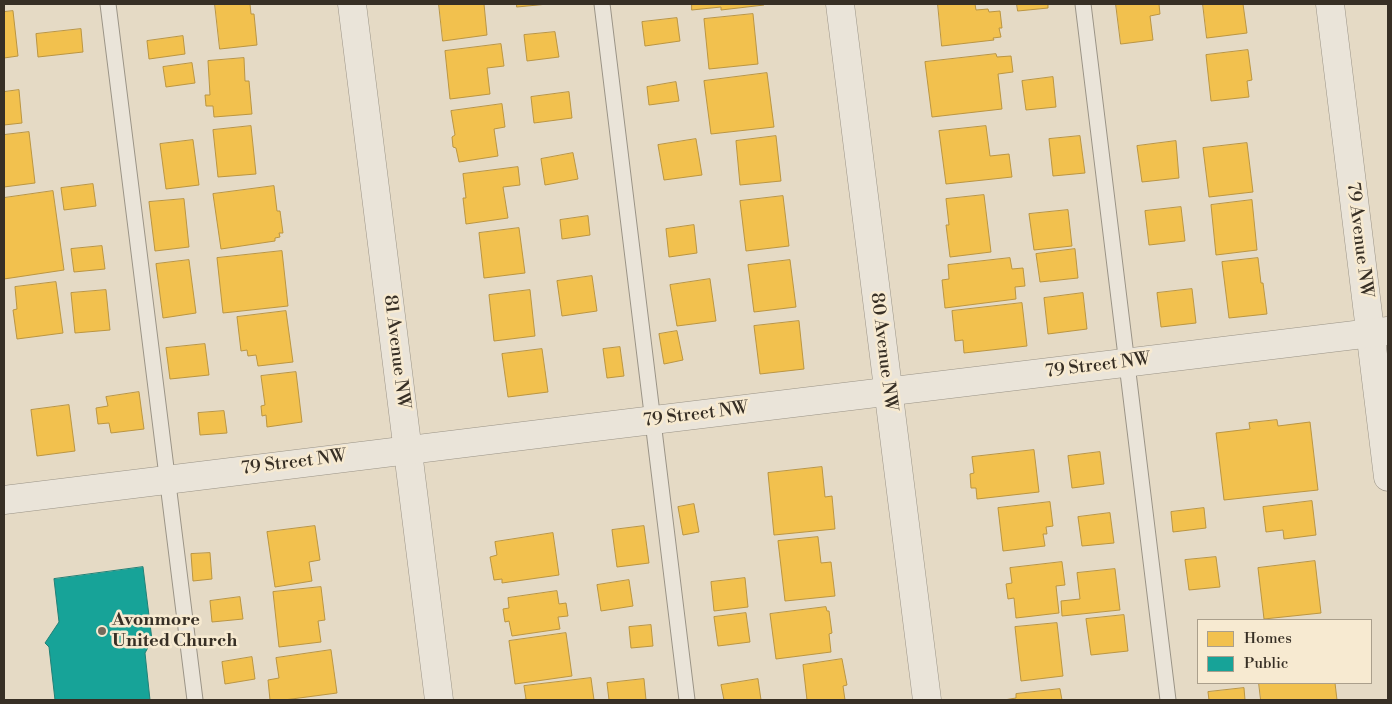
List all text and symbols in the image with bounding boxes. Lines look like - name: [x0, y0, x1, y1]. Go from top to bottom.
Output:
- street label: 79 Avenue NW: [1341, 181, 1377, 299]
- street label: 80 Avenue NW: [865, 291, 901, 413]
- street label: 81 Avenue NW: [378, 294, 414, 410]
- street label: 79 Street NW: [1044, 349, 1152, 383]
- street label: 79 Street NW: [642, 398, 750, 432]
- street label: 79 Street NW: [240, 446, 348, 480]
- place label: Avonmore United Church: [112, 610, 237, 652]
- legend: [1197, 619, 1372, 684]
- marker: Avonmore United Church: [96, 625, 108, 637]
- text: Homes: [1244, 629, 1292, 648]
- text: Public: [1244, 654, 1288, 673]

